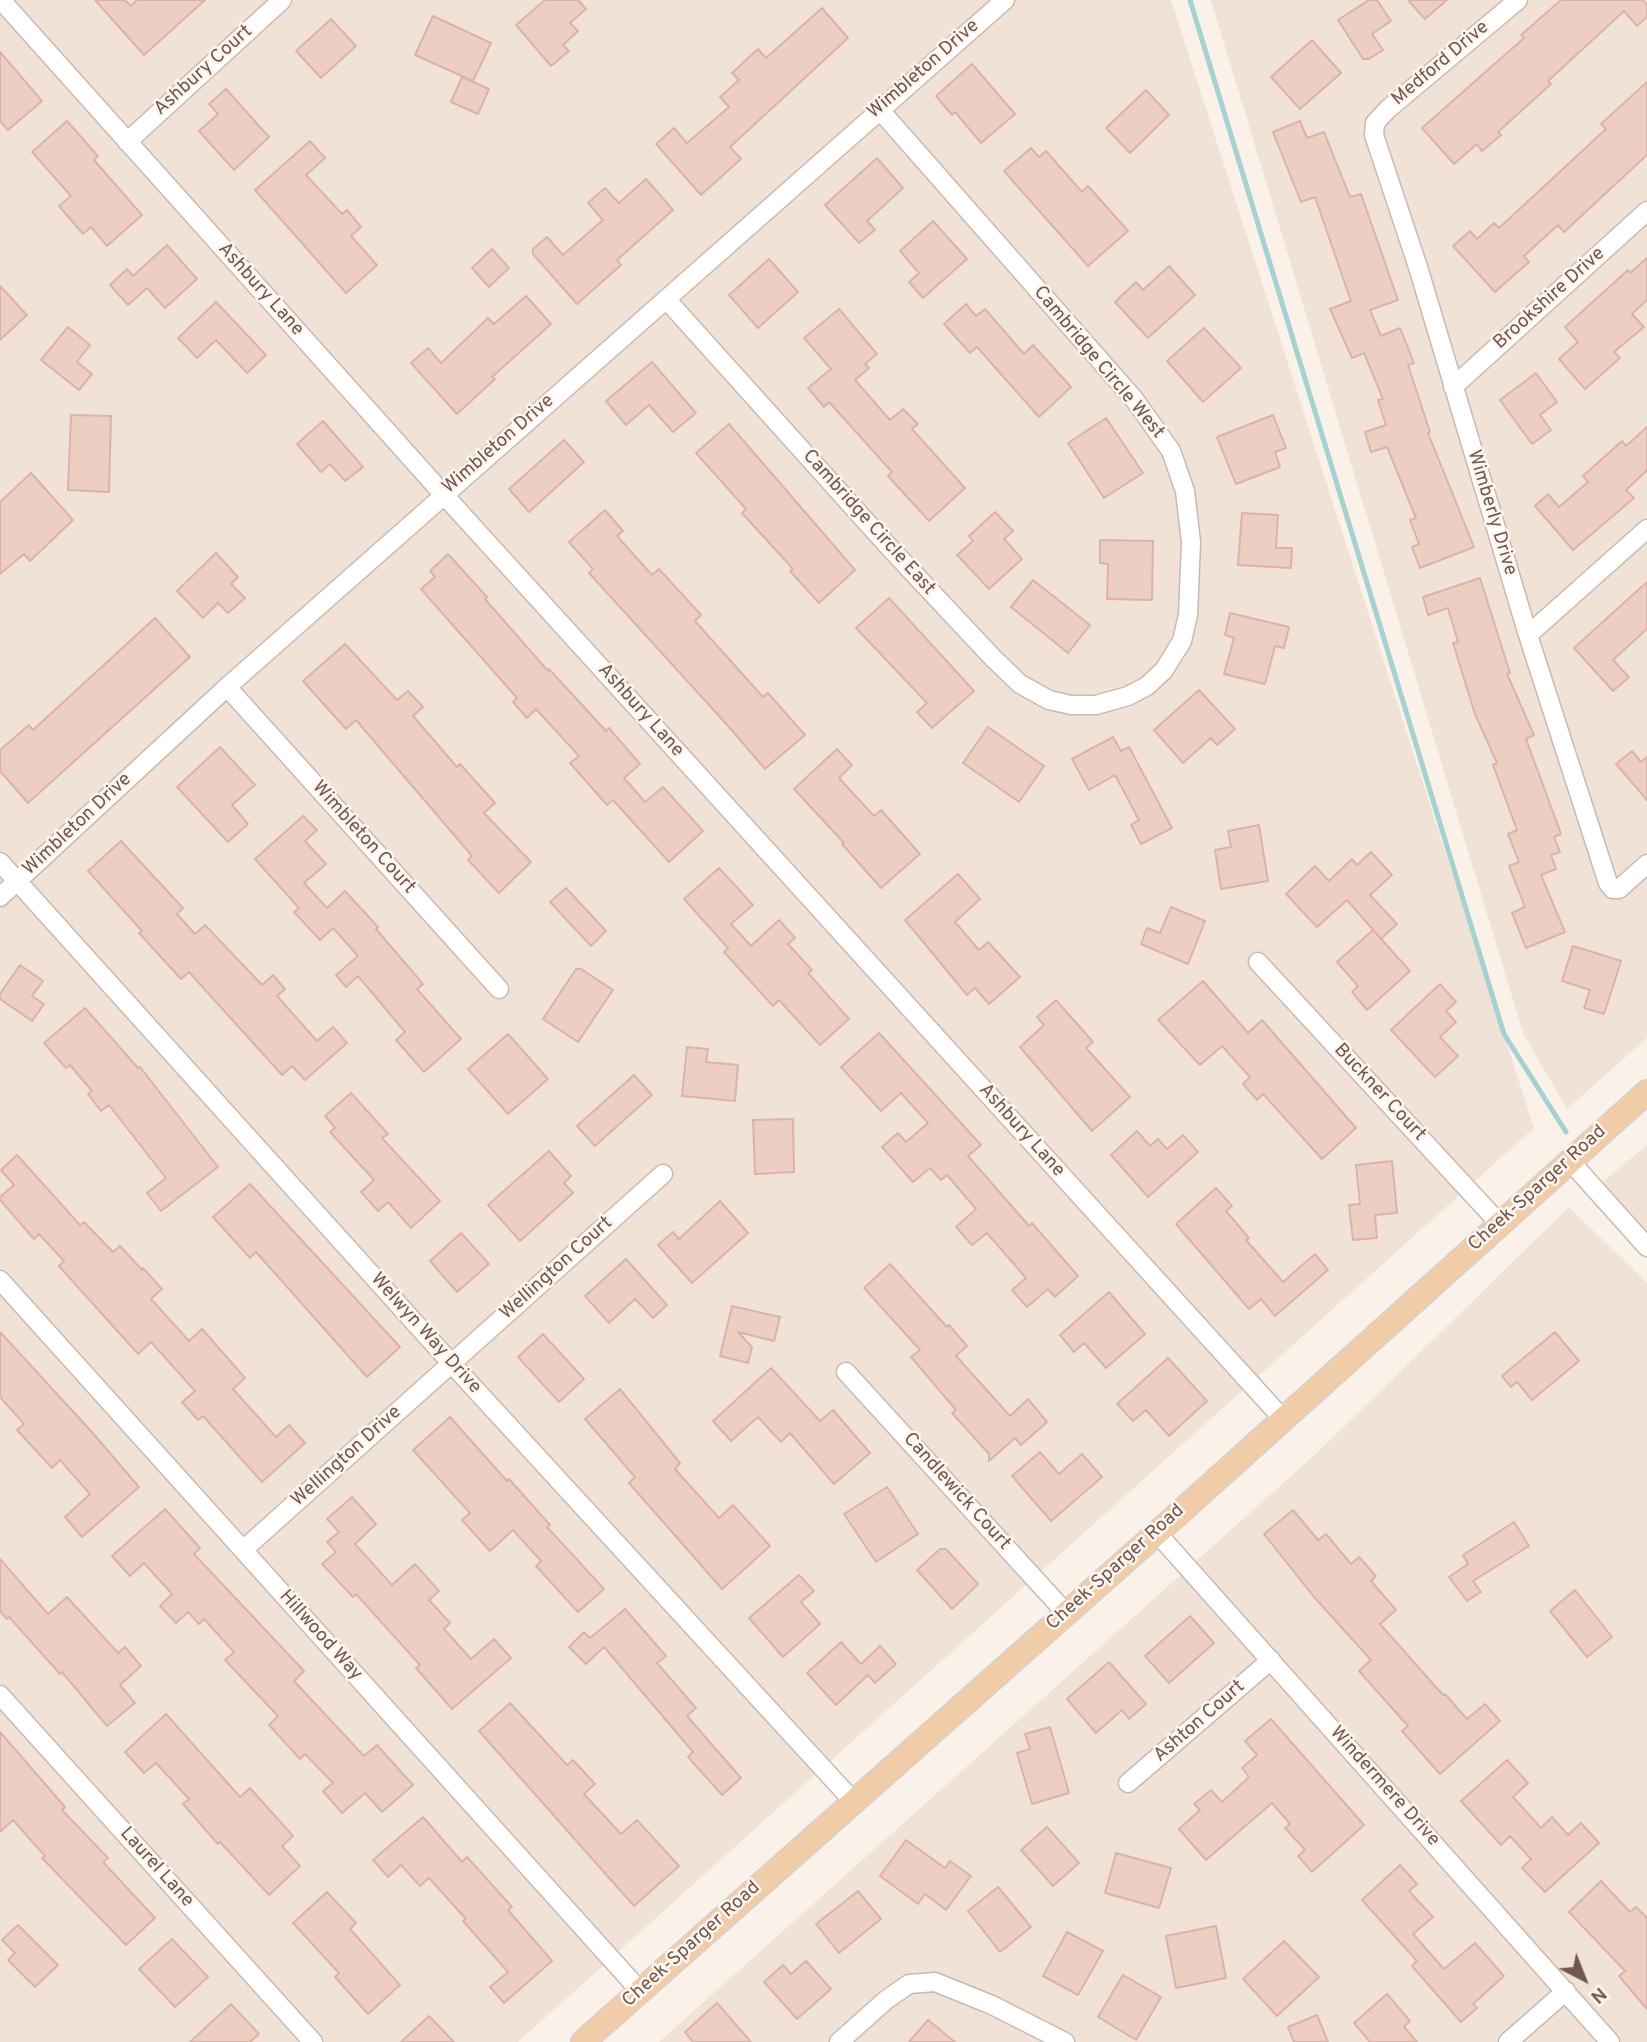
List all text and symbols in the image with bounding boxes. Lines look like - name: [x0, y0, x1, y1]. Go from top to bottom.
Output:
- street label: Wimbleton Drive: [864, 15, 984, 125]
- street label: Medford Drive: [1388, 17, 1494, 111]
- street label: Ashbury Court: [150, 21, 258, 121]
- street label: Ashbury Lane: [212, 239, 308, 341]
- street label: Brookshire Drive: [1490, 243, 1610, 355]
- street label: Cambridge Circle West: [1028, 282, 1168, 444]
- street label: Wimbleton Drive: [439, 390, 559, 500]
- street label: Cambridge Circle East: [797, 446, 939, 600]
- street label: Wimberly Drive: [1461, 447, 1521, 579]
- street label: Ashbury Lane: [592, 660, 688, 762]
- street label: Wimbleton Drive: [19, 769, 137, 881]
- street label: Wimbleton Court: [306, 777, 420, 899]
- street label: Buckner Court: [1328, 1040, 1430, 1146]
- street label: Ashbury Lane: [973, 1080, 1069, 1182]
- street label: Cheek-Sparger Road: [1464, 1121, 1612, 1257]
- street label: Wellington Court: [496, 1212, 618, 1326]
- street label: Welwyn Way Drive: [365, 1269, 485, 1399]
- street label: Wellington Drive: [287, 1402, 407, 1512]
- street label: Candlewick Court: [897, 1429, 1015, 1555]
- street label: Cheek-Sparger Road: [1042, 1500, 1190, 1636]
- street label: Hillwood Way: [273, 1586, 367, 1686]
- street label: Ashton Court: [1150, 1676, 1250, 1768]
- street label: Windermere Drive: [1324, 1722, 1444, 1852]
- street label: Laurel Lane: [114, 1823, 198, 1913]
- street label: Cheek-Sparger Road: [618, 1877, 766, 2013]
- north arrow: [1549, 1944, 1619, 2014]
- text: N: [1585, 1981, 1611, 2008]

